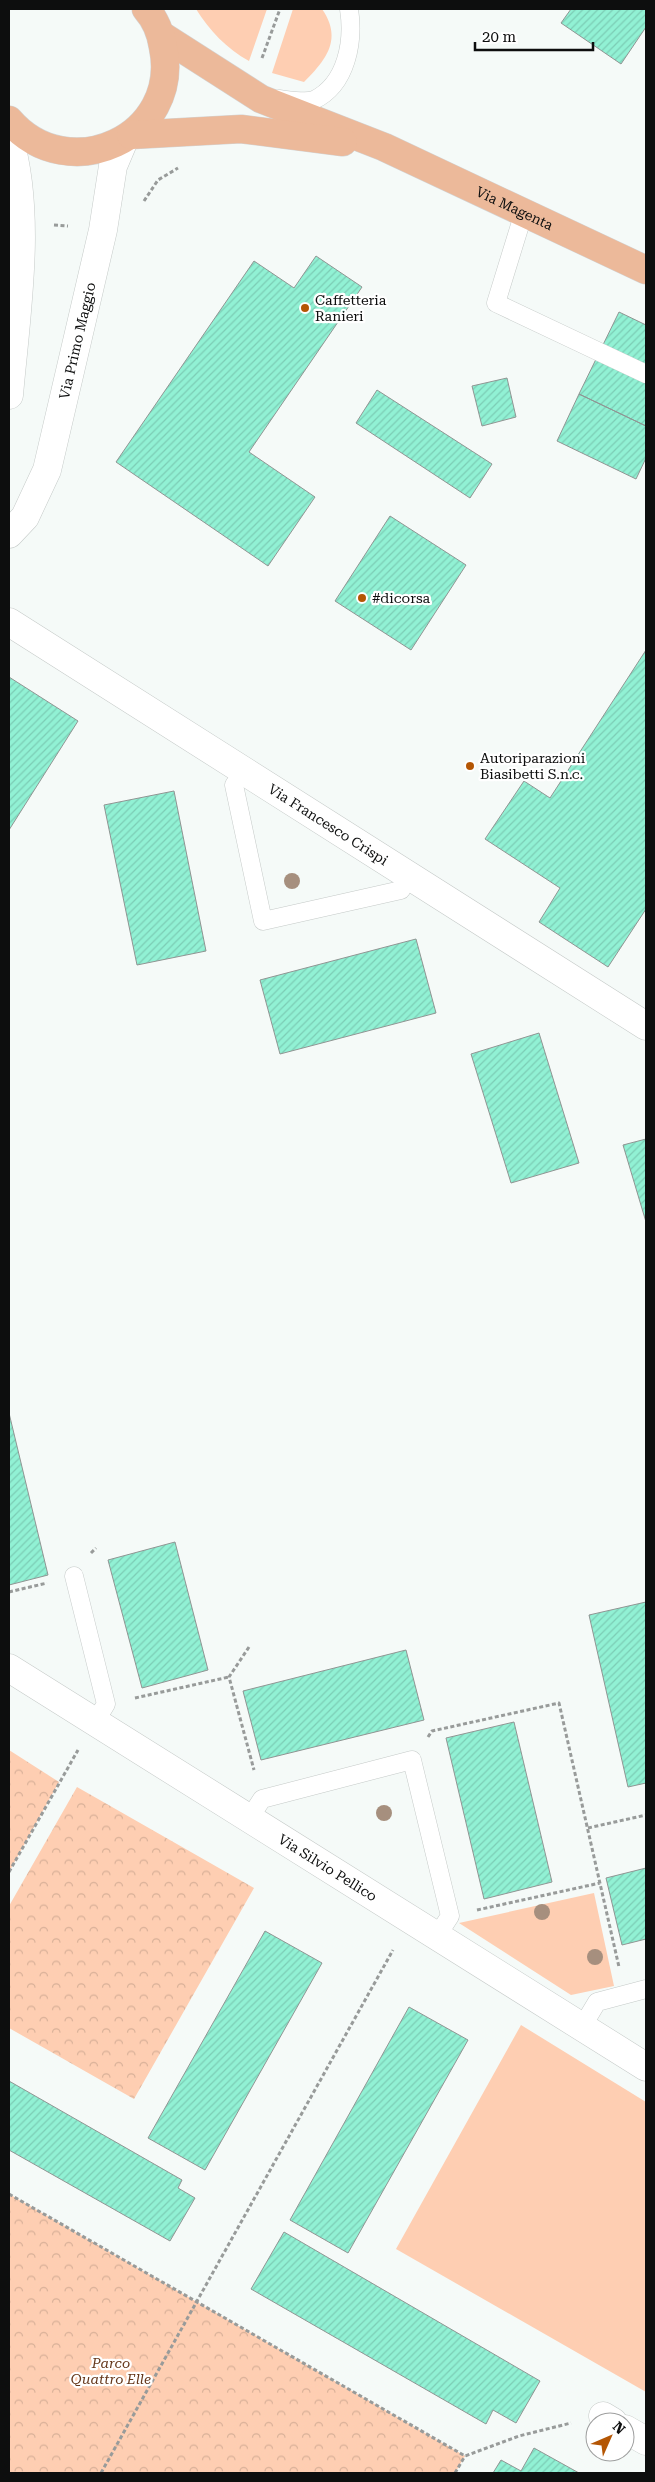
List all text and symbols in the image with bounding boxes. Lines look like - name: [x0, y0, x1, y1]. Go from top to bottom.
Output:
- scale bar: [475, 20, 592, 52]
- text: 20 m: [482, 28, 517, 46]
- street label: Via Magenta: [473, 183, 556, 233]
- street label: Via Primo Maggio: [56, 281, 99, 401]
- place label: Caffetteria Ranieri: [315, 292, 387, 324]
- marker: Caffetteria Ranieri: [299, 302, 311, 314]
- place label: #dicorsa: [372, 590, 430, 606]
- marker: #dicorsa: [356, 592, 368, 604]
- place label: Autoriparazioni Biasibetti S.n.c.: [480, 750, 586, 782]
- marker: Autoriparazioni Biasibetti S.n.c.: [464, 760, 476, 772]
- street label: Via Francesco Crispi: [265, 781, 391, 869]
- street label: Via Silvio Pellico: [275, 1831, 380, 1904]
- park label: Parco Quattro Elle: [71, 2355, 151, 2387]
- north arrow: [585, 2412, 635, 2462]
- text: N: [610, 2418, 629, 2437]

